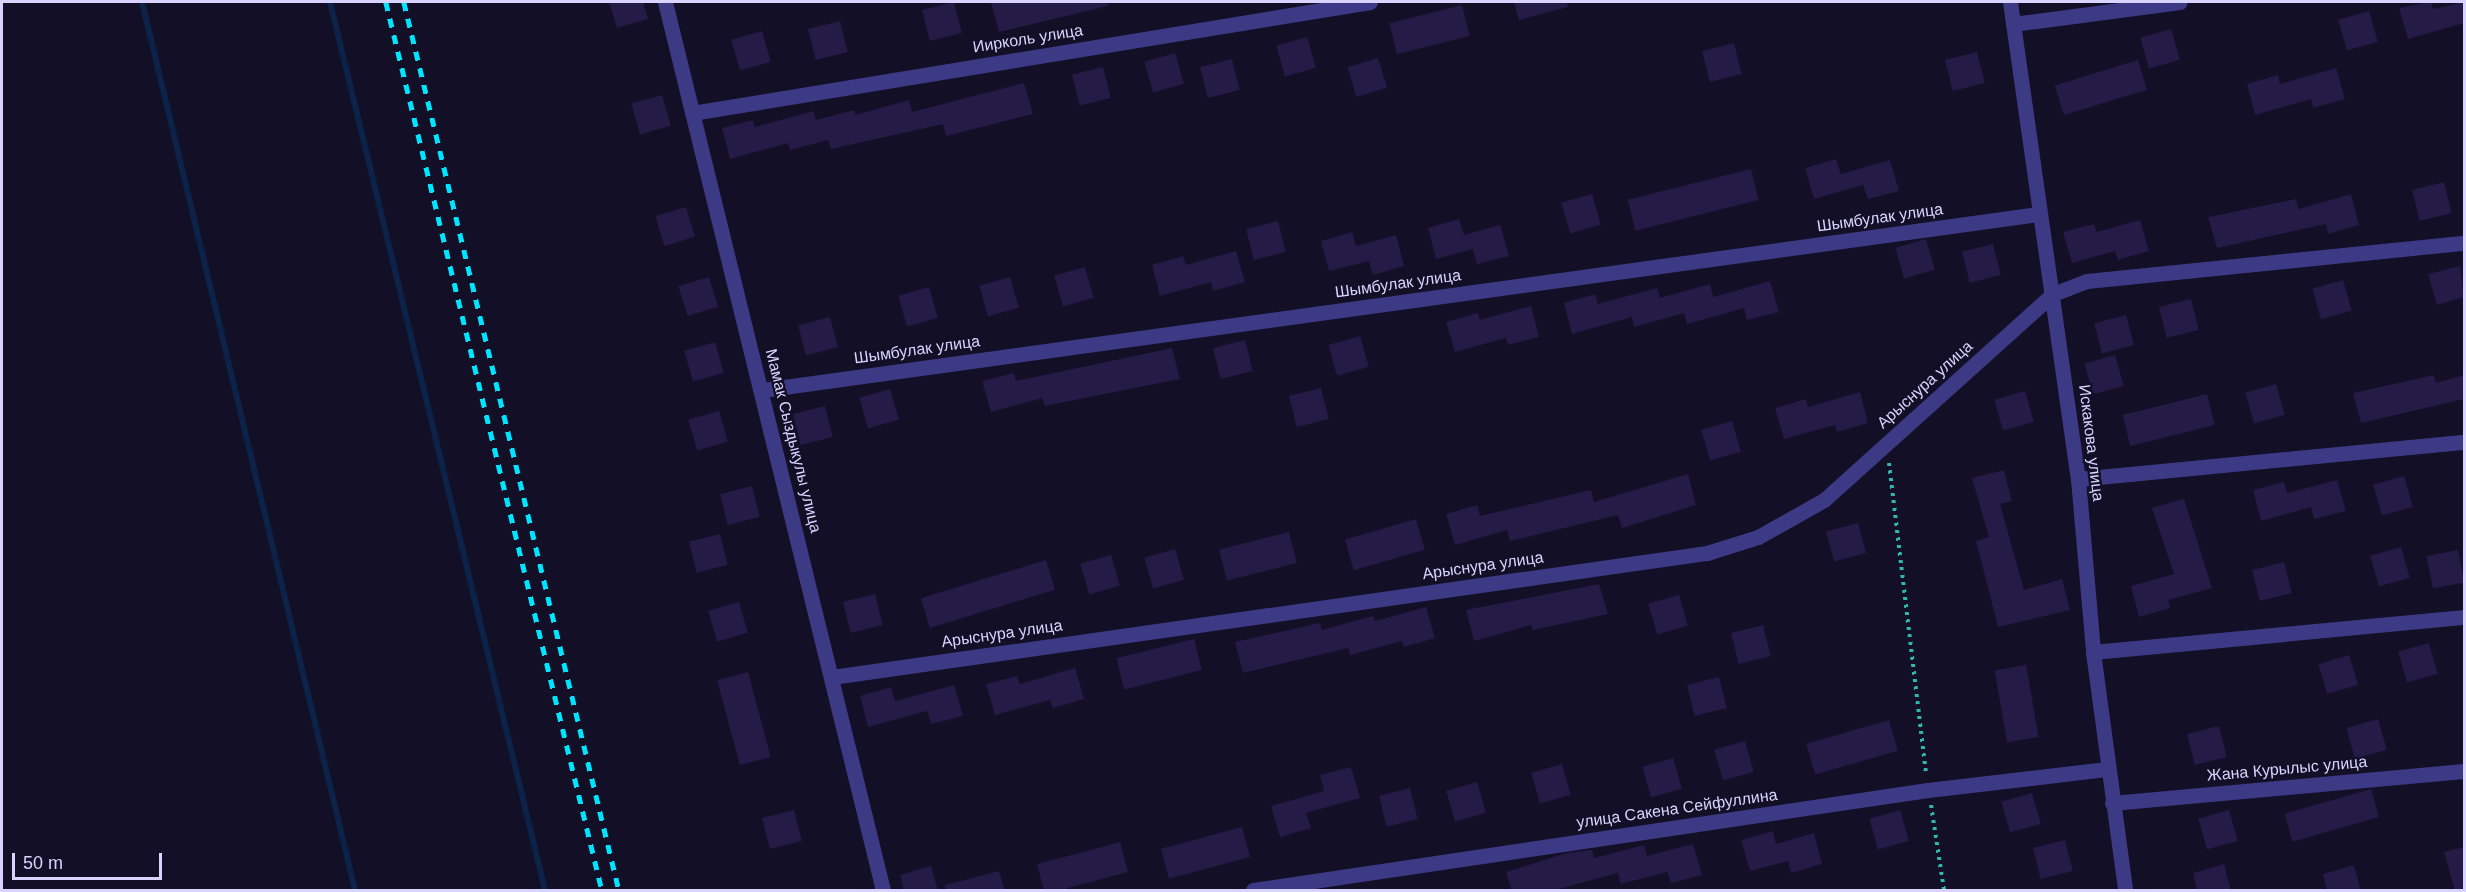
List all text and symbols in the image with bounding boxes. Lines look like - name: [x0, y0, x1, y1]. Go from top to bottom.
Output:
- street label: Иирколь улица: [972, 21, 1084, 57]
- street label: Шымбулак улица: [1816, 200, 1944, 236]
- street label: Шымбулак улица: [1334, 266, 1462, 302]
- street label: Шымбулак улица: [853, 332, 981, 368]
- street label: Арыснура улица: [1873, 337, 1977, 433]
- street label: Мамак Сыздыкулы улица: [761, 347, 825, 535]
- street label: Искакова улица: [2074, 384, 2108, 502]
- street label: Арыснура улица: [1421, 548, 1545, 584]
- street label: Арыснура улица: [940, 616, 1064, 652]
- street label: Жана Курылыс улица: [2206, 752, 2368, 786]
- street label: улица Сакена Сейфуллина: [1575, 785, 1779, 833]
- scale bar: [15, 841, 165, 879]
- text: 50 m: [23, 853, 63, 873]

